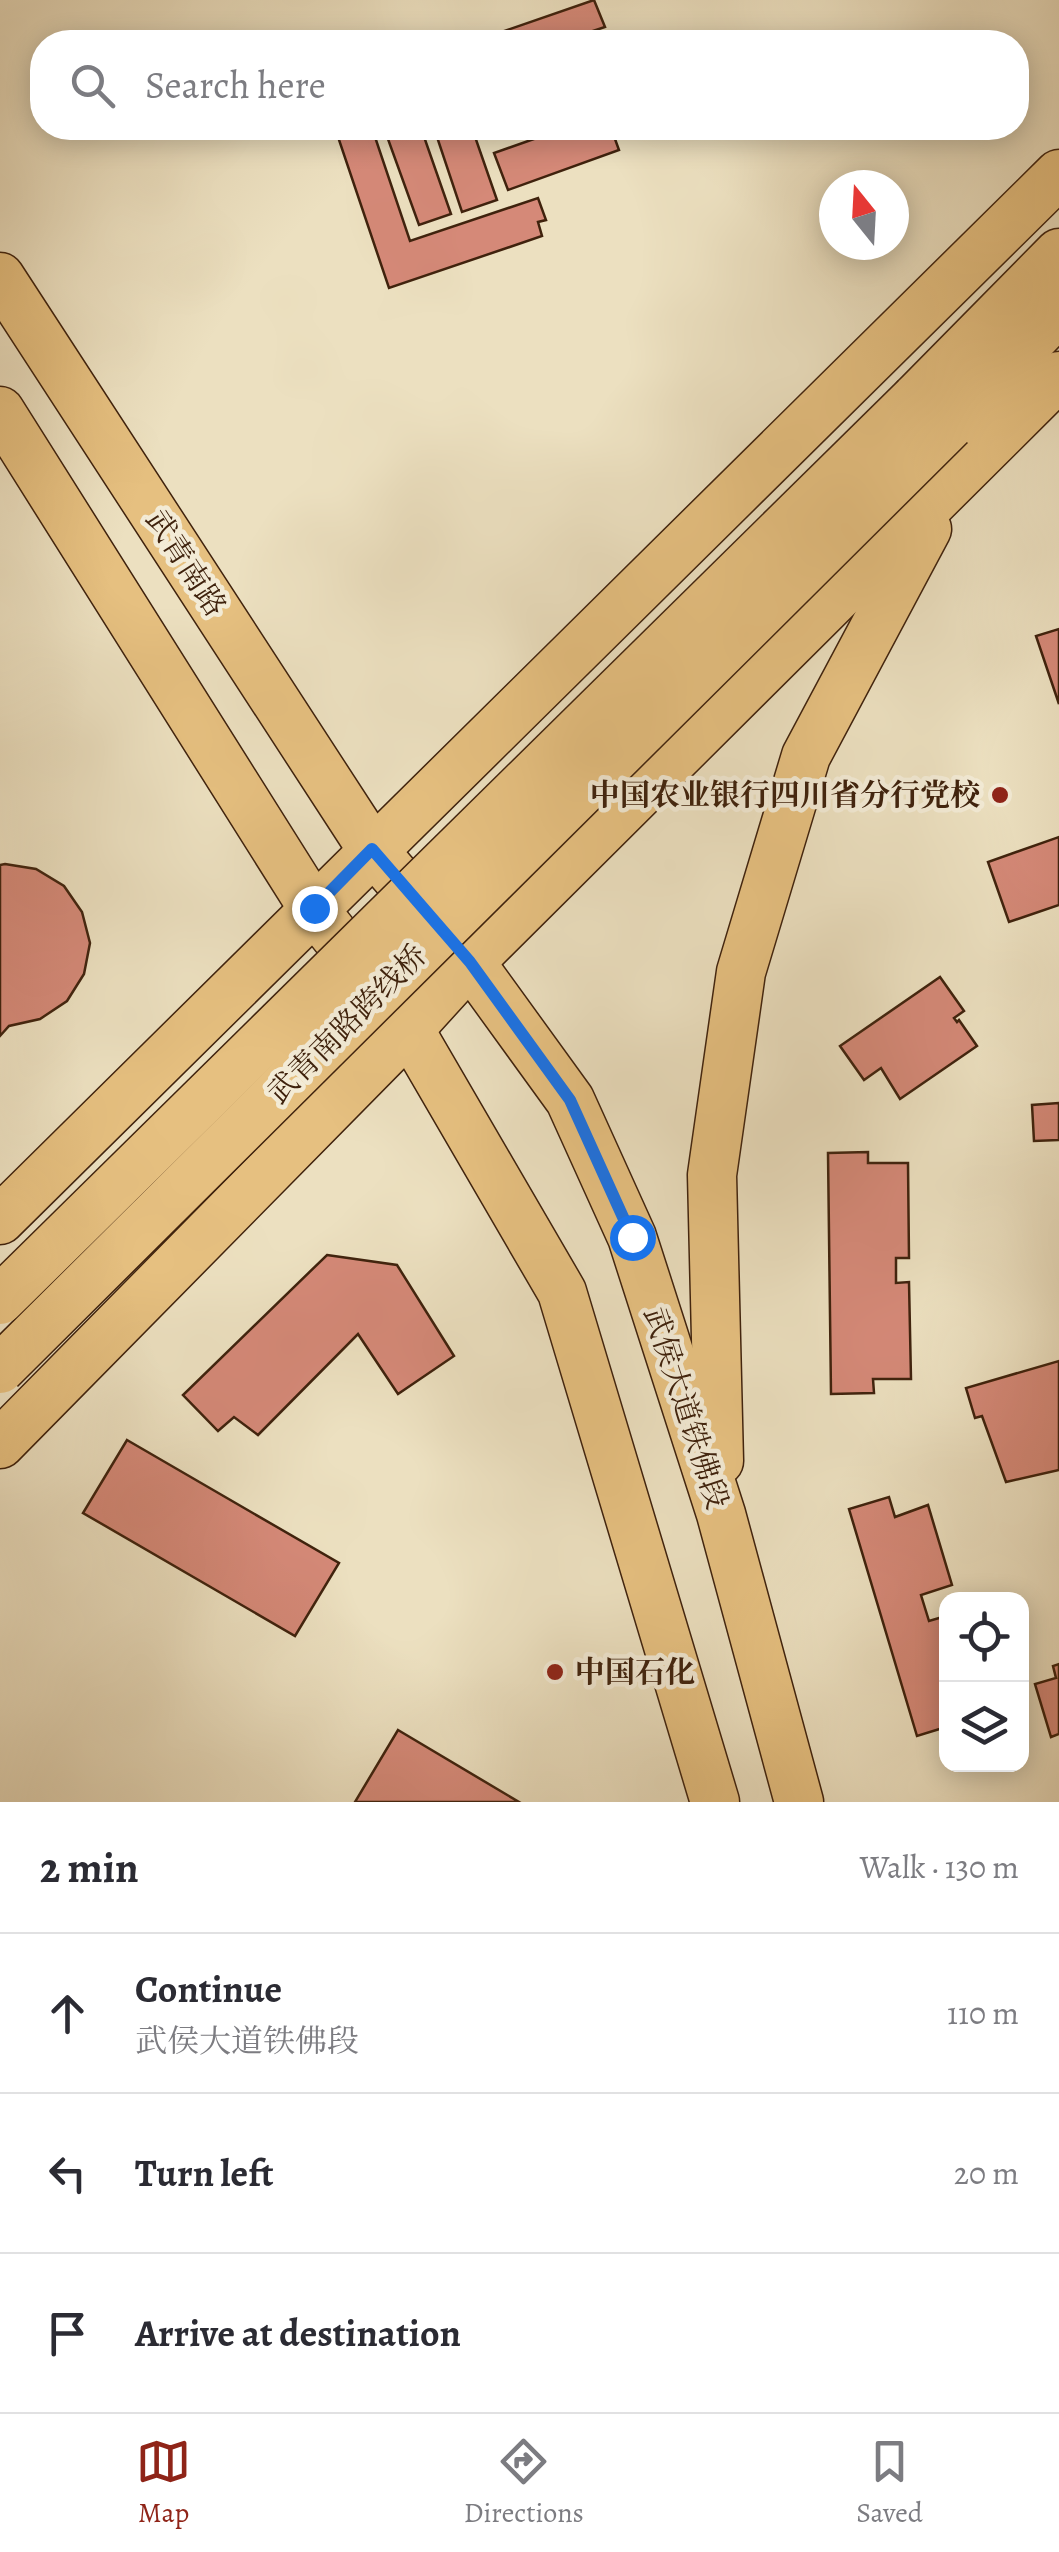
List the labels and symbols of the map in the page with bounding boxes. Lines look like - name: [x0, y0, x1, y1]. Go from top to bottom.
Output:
- north arrow: [819, 170, 909, 260]
- street label: 武青南路: [137, 502, 235, 624]
- place label: 中国农业银行四川省分行党校: [590, 775, 980, 815]
- marker: 中国农业银行四川省分行党校: [989, 784, 1011, 806]
- route end: [292, 886, 338, 932]
- street label: 武青南路跨线桥: [259, 936, 435, 1112]
- route start: [610, 1215, 656, 1261]
- street label: 武侯大道铁佛段: [635, 1302, 737, 1514]
- place label: 中国石化: [575, 1652, 695, 1692]
- marker: 中国石化: [544, 1661, 566, 1683]

